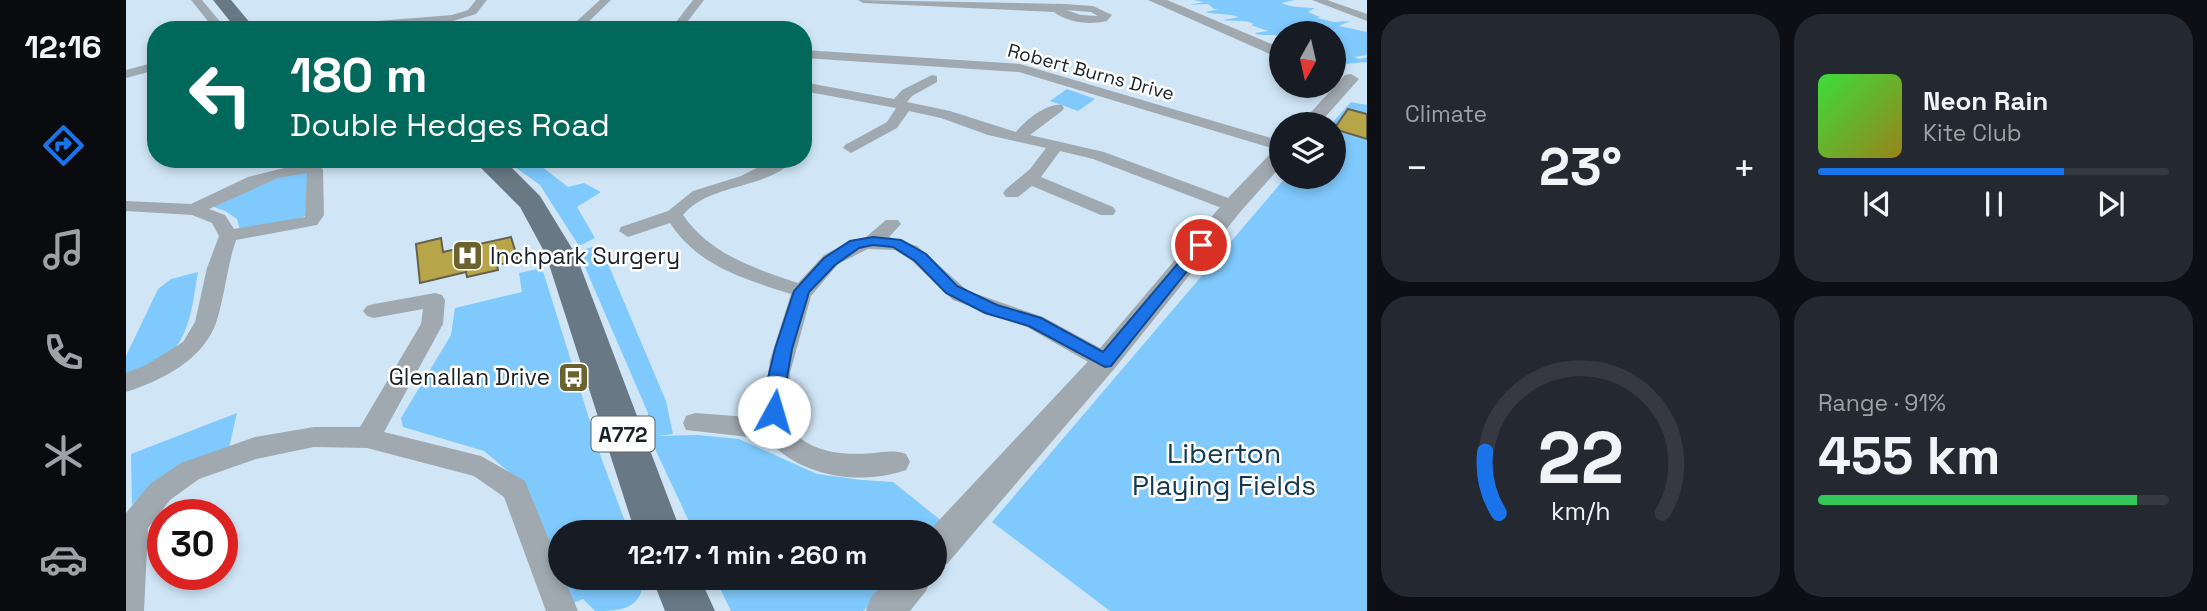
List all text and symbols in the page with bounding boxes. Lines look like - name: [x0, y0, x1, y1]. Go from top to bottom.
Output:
- north arrow: [1269, 21, 1346, 98]
- map controls: [1269, 21, 1346, 189]
- text: 12:16: [24, 27, 102, 67]
- street label: Robert Burns Drive: [1005, 38, 1177, 106]
- text: 180 m: [290, 44, 428, 106]
- icon: left: [175, 49, 266, 140]
- text: Neon Rain: [1923, 84, 2048, 118]
- text: Climate: [1405, 99, 1487, 129]
- text: Double Hedges Road: [290, 105, 610, 145]
- button: layers: [1269, 112, 1346, 189]
- text: Kite Club: [1923, 118, 2022, 148]
- icon: directions: [39, 121, 88, 170]
- text: 23°: [1539, 134, 1622, 200]
- text: −: [1405, 144, 1429, 192]
- text: +: [1732, 144, 1756, 192]
- icon: previous: [1858, 185, 1896, 223]
- icon: pause: [1975, 185, 2013, 223]
- icon: next: [2092, 185, 2130, 223]
- pin: [1171, 215, 1231, 275]
- icon: music: [39, 225, 88, 274]
- icon: arrive: [1182, 226, 1220, 264]
- hospital icon: Inchpark Surgery: [450, 239, 484, 273]
- place label: Inchpark Surgery: [490, 241, 680, 271]
- icon: phone: [39, 328, 88, 377]
- bus stop icon: Glenallan Drive: [556, 360, 590, 394]
- place label: Glenallan Drive: [389, 362, 550, 392]
- position arrow: [737, 375, 811, 449]
- text: Range · 91%: [1818, 388, 1946, 418]
- text: 22: [1537, 411, 1624, 504]
- road number: A772: [592, 416, 654, 452]
- text: 455 km: [1818, 423, 2000, 489]
- icon: climate: [39, 431, 88, 480]
- park label: Liberton Playing Fields: [1132, 435, 1316, 503]
- text: km/h: [1551, 494, 1610, 526]
- speed limit sign: 30: [147, 499, 238, 590]
- icon: car: [39, 535, 88, 584]
- text: 12:17 · 1 min · 260 m: [628, 538, 867, 572]

